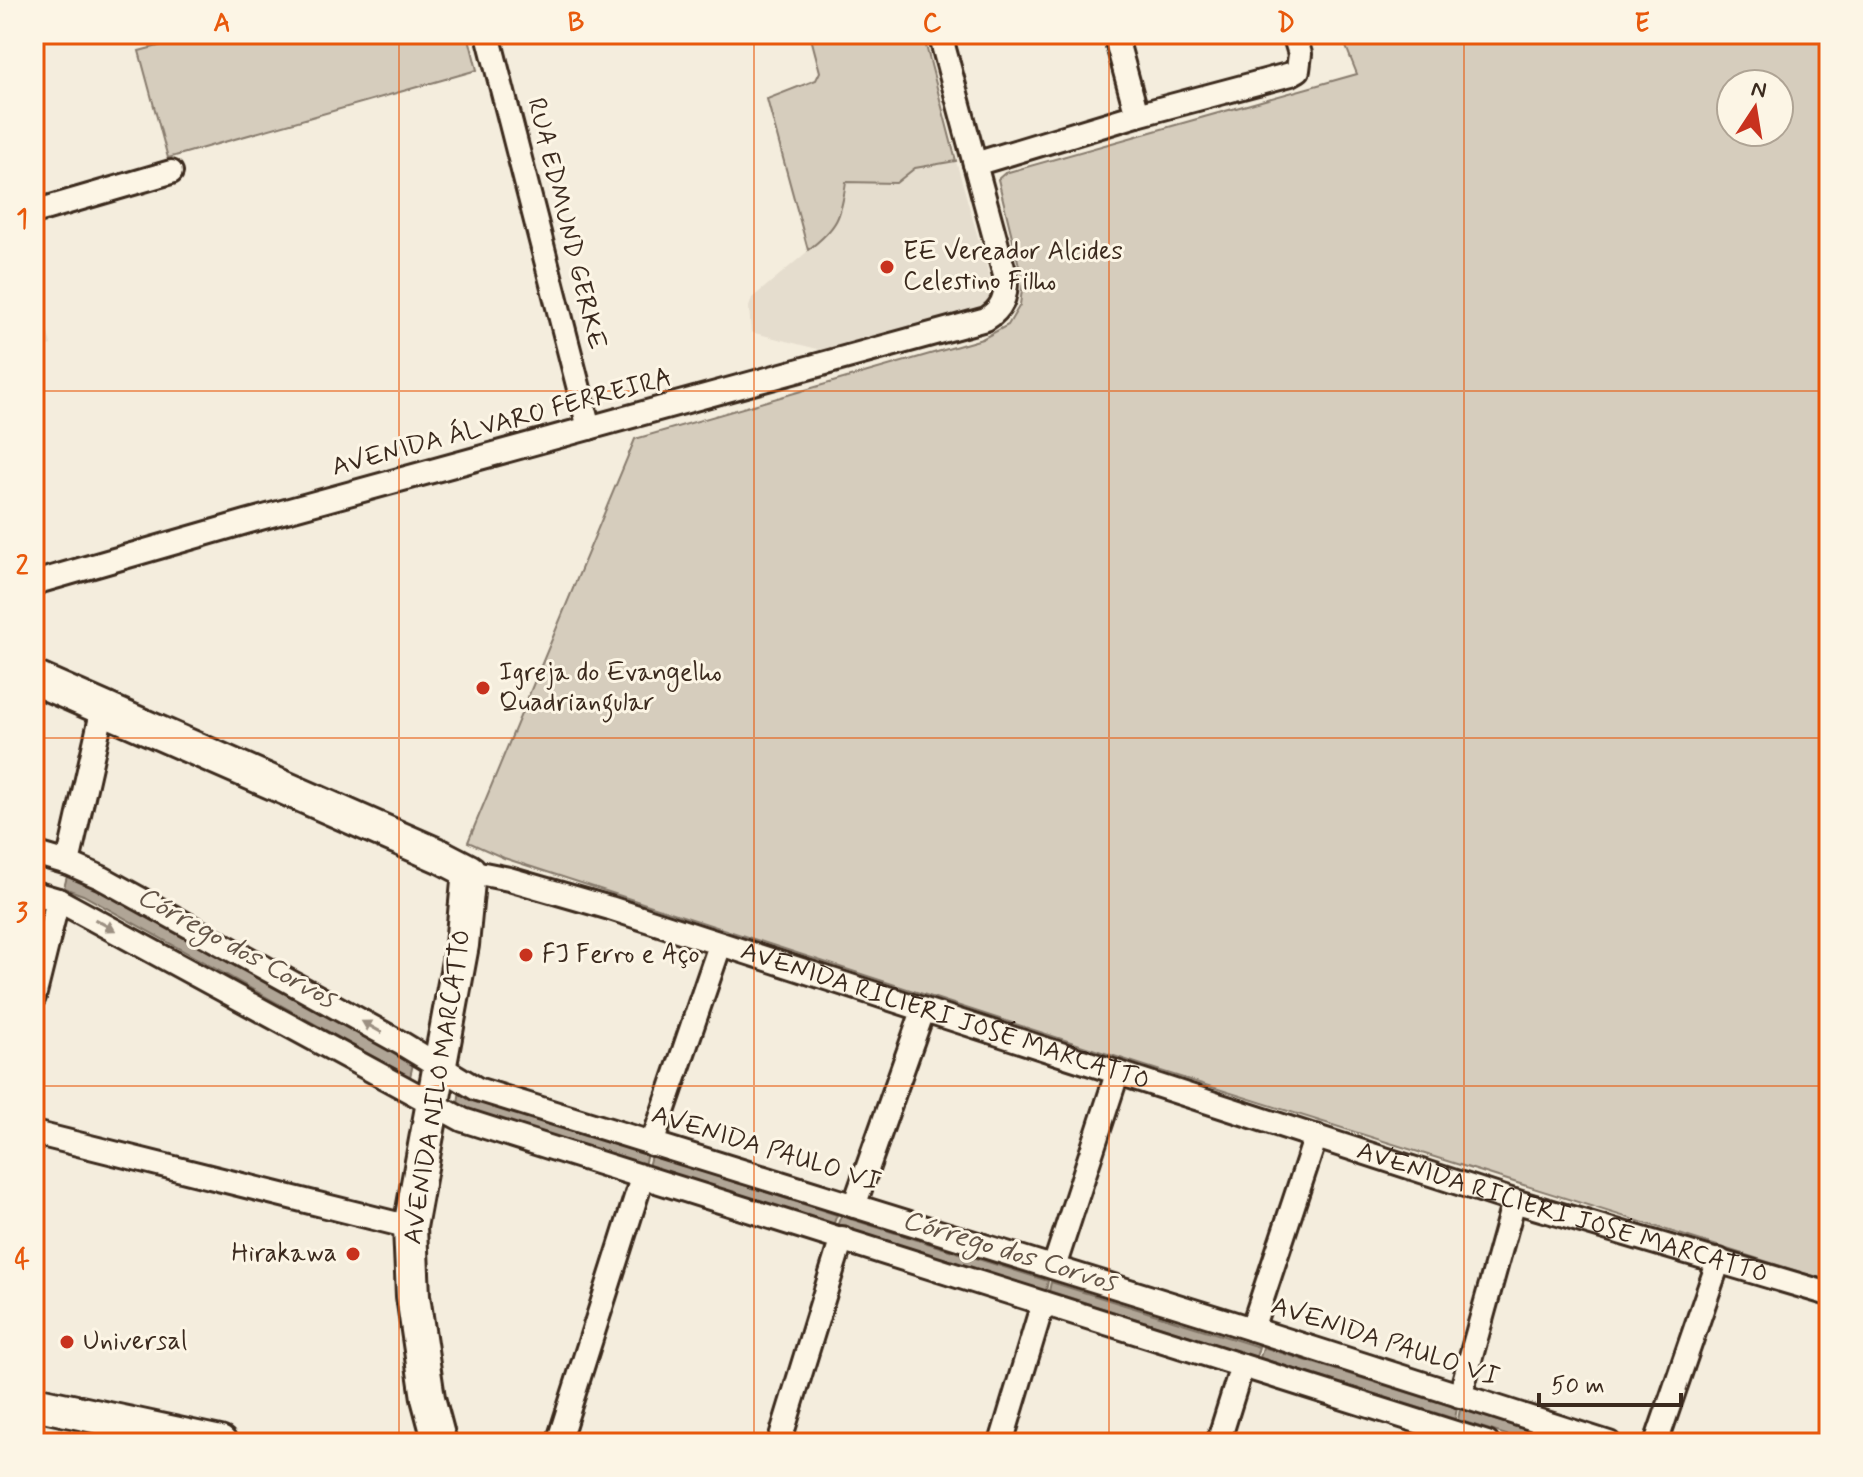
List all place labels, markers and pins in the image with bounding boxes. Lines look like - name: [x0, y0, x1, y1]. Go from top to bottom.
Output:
- place label: EE Vereador Alcides Celestino Filho: [903, 235, 1123, 299]
- marker: EE Vereador Alcides Celestino Filho: [878, 258, 896, 276]
- place label: Igreja do Evangelho Quadriangular: [499, 656, 722, 723]
- marker: Igreja do Evangelho Quadriangular: [474, 679, 492, 697]
- place label: FJ Ferro e Aço: [542, 938, 700, 972]
- marker: FJ Ferro e Aço: [517, 946, 535, 964]
- place label: Hirakawa: [232, 1237, 337, 1271]
- marker: Hirakawa: [344, 1245, 362, 1263]
- place label: Universal: [83, 1325, 187, 1359]
- marker: Universal: [58, 1333, 76, 1351]

